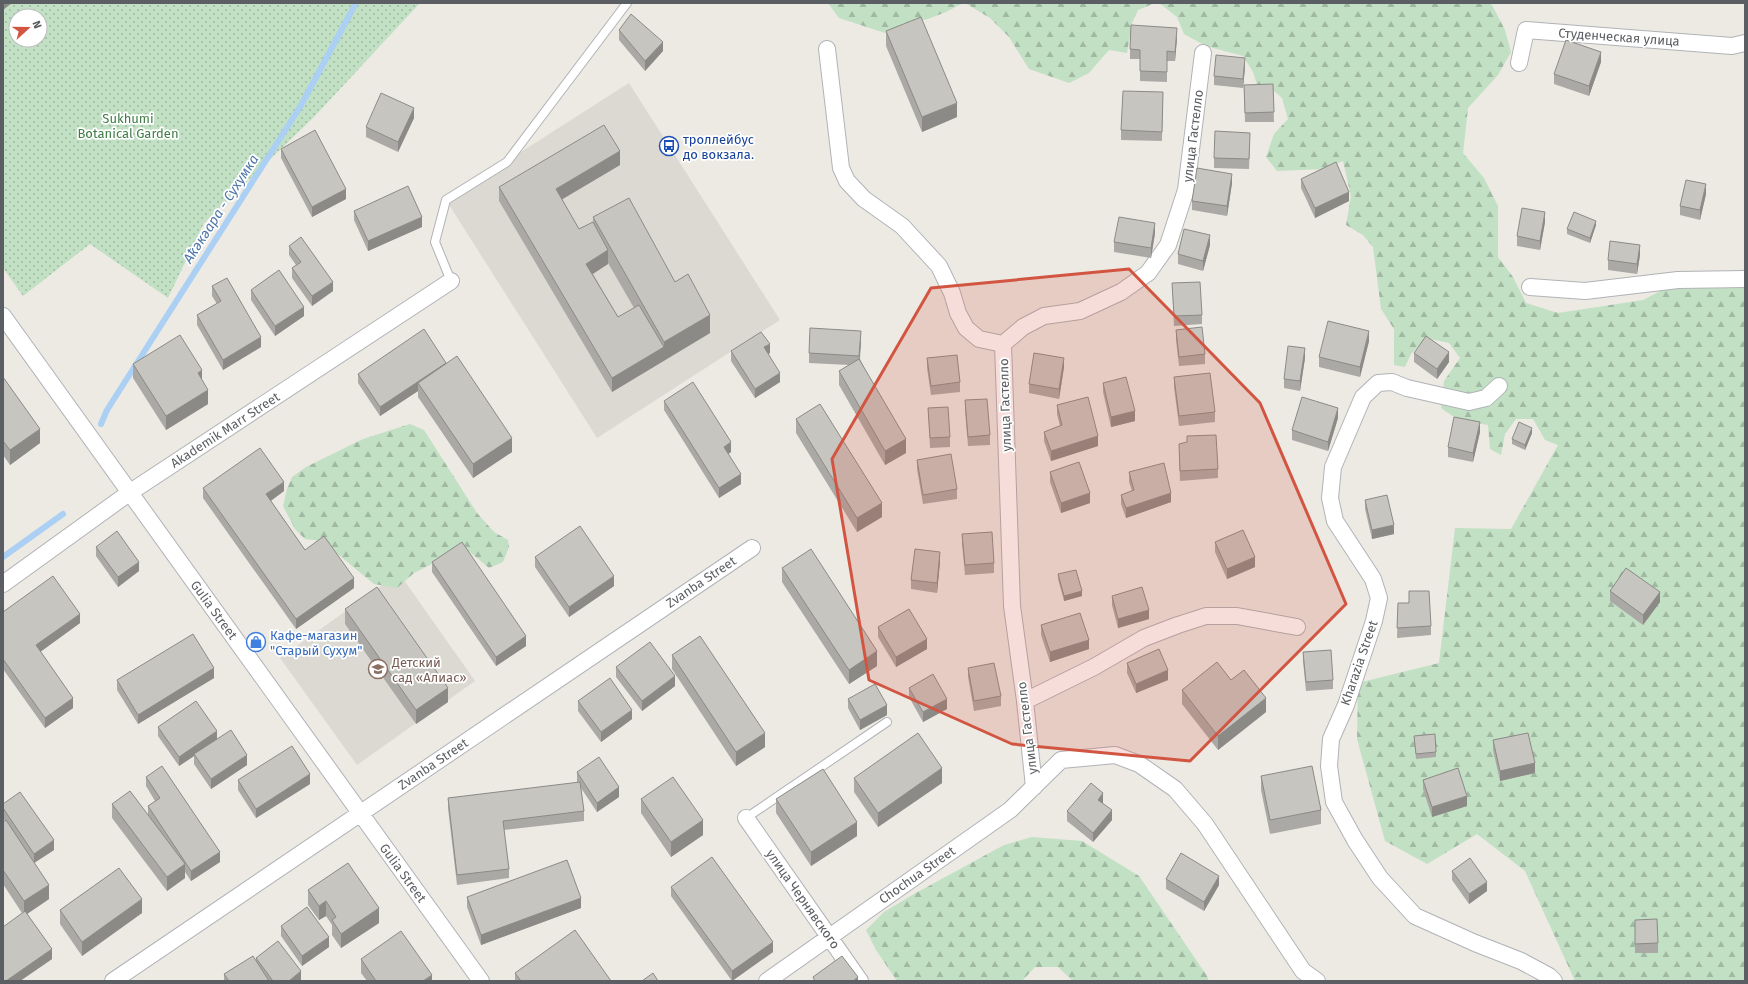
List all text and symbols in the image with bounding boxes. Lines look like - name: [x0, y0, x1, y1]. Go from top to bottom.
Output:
- north arrow: [8, 8, 48, 48]
- text: N: [29, 19, 44, 30]
- street label: Студенческая улица: [1558, 25, 1680, 49]
- street label: улица Гастелло: [1180, 89, 1206, 183]
- park label: Sukhumi Botanical Garden: [77, 111, 179, 141]
- place label: троллейбус до вокзала.: [683, 132, 754, 162]
- bus stop icon: троллейбус до вокзала.: [658, 135, 680, 157]
- water label: Аҟәкәара - Сухумка: [179, 152, 262, 267]
- street label: улица Гастелло: [996, 358, 1014, 452]
- street label: Akademik Marr Street: [168, 389, 282, 471]
- street label: Zvanba Street: [663, 553, 739, 611]
- street label: Gulia Street: [188, 578, 241, 643]
- street label: Kharazia Street: [1337, 618, 1381, 708]
- place label: Кафе-магазин "Старый Сухум": [270, 628, 362, 658]
- shop icon: Кафе-магазин "Старый Сухум": [245, 631, 267, 653]
- place label: Детский сад «Алиас»: [391, 655, 467, 685]
- school or university icon: Детский сад «Алиас»: [367, 658, 389, 680]
- street label: улица Гастелло: [1014, 681, 1040, 775]
- street label: Zvanba Street: [395, 735, 471, 793]
- street label: Gulia Street: [377, 841, 430, 906]
- street label: Chochua Street: [876, 843, 958, 907]
- street label: улица Чернявского: [763, 846, 843, 952]

